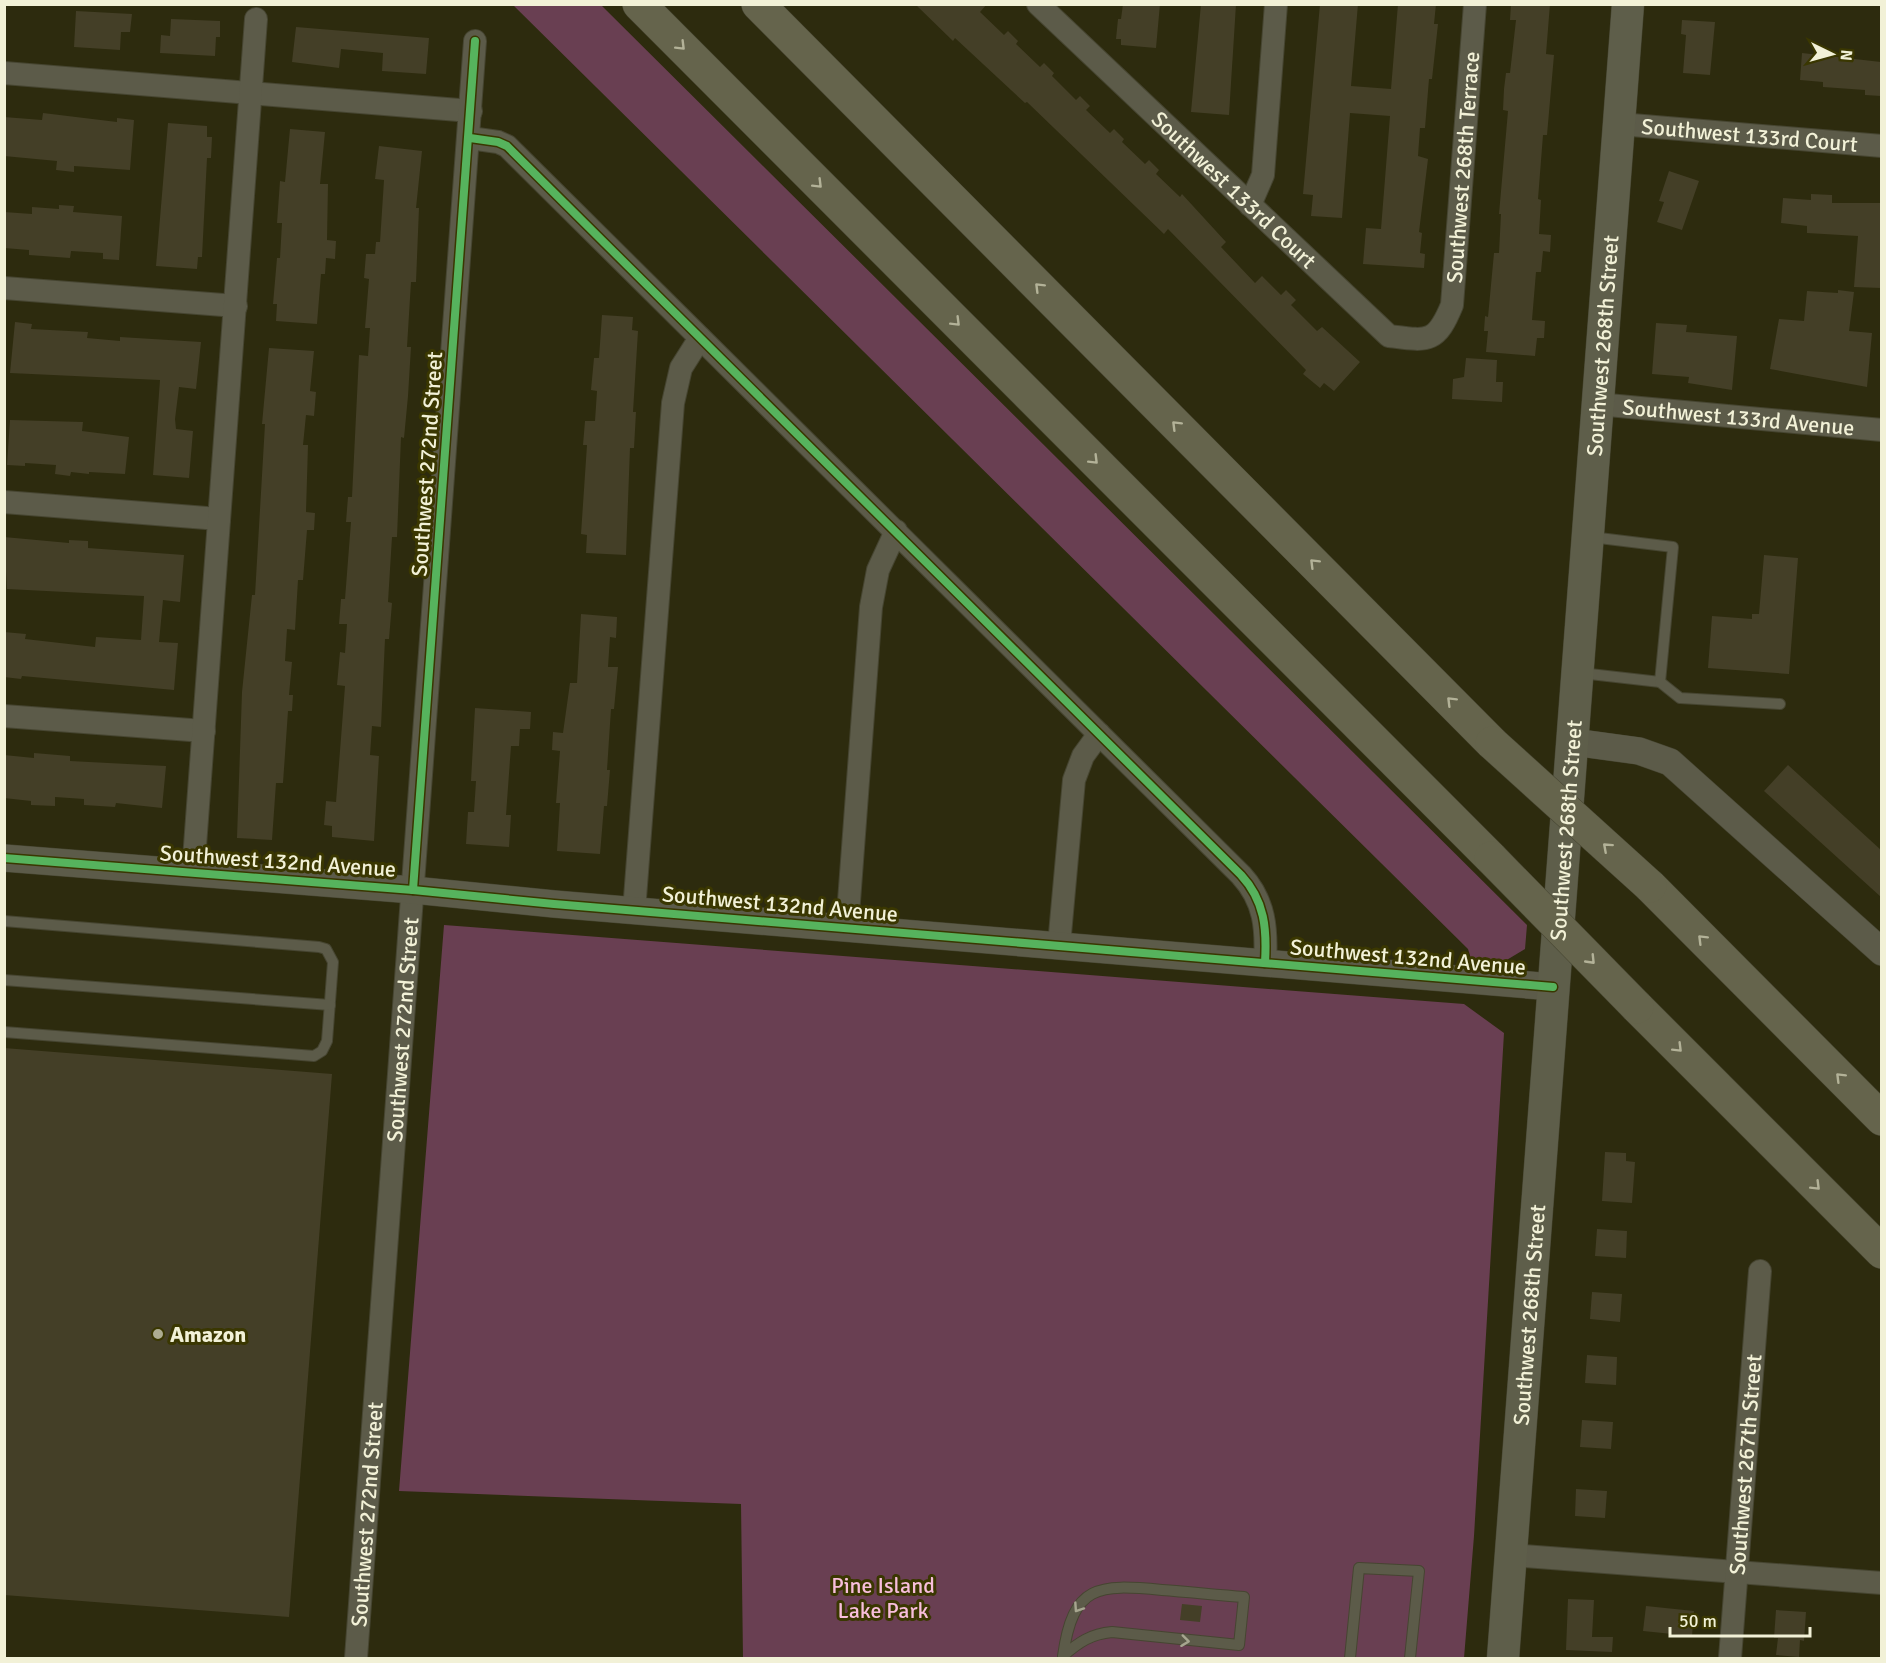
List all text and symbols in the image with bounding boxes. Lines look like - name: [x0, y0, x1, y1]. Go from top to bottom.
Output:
- north arrow: [1802, 24, 1862, 84]
- one-way arrow: [673, 38, 684, 49]
- text: N: [1835, 49, 1856, 62]
- street label: Southwest 268th Terrace: [1440, 50, 1485, 284]
- street label: Southwest 133rd Court: [1146, 105, 1322, 274]
- street label: Southwest 133rd Court: [1640, 112, 1859, 157]
- one-way arrow: [812, 177, 822, 188]
- street label: Southwest 268th Street: [1580, 234, 1624, 457]
- one-way arrow: [1035, 283, 1046, 294]
- one-way arrow: [949, 315, 960, 326]
- street label: Southwest 272nd Street: [406, 350, 448, 577]
- street label: Southwest 133rd Avenue: [1621, 393, 1856, 441]
- one-way arrow: [1173, 421, 1184, 432]
- one-way arrow: [1086, 453, 1097, 464]
- one-way arrow: [1310, 560, 1321, 571]
- one-way arrow: [1448, 698, 1459, 709]
- street label: Southwest 268th Street: [1544, 719, 1587, 942]
- street label: Southwest 132nd Avenue: [159, 839, 397, 883]
- one-way arrow: [1603, 843, 1613, 854]
- street label: Southwest 132nd Avenue: [661, 880, 899, 928]
- street label: Southwest 272nd Street: [381, 916, 424, 1143]
- street label: Southwest 132nd Avenue: [1289, 933, 1527, 981]
- one-way arrow: [1699, 936, 1710, 947]
- one-way arrow: [1583, 952, 1594, 963]
- one-way arrow: [1671, 1041, 1682, 1052]
- one-way arrow: [1837, 1074, 1848, 1085]
- one-way arrow: [1809, 1179, 1820, 1190]
- street label: Southwest 268th Street: [1507, 1203, 1551, 1426]
- place label: Amazon: [170, 1321, 246, 1348]
- marker: Amazon: [151, 1327, 165, 1341]
- street label: Southwest 267th Street: [1723, 1353, 1767, 1576]
- street label: Southwest 272nd Street: [345, 1401, 388, 1628]
- park label: Pine Island Lake Park: [831, 1572, 935, 1624]
- scale bar: [1670, 1600, 1810, 1638]
- one-way arrow: [1074, 1602, 1085, 1613]
- text: 50 m: [1679, 1610, 1717, 1632]
- one-way arrow: [1180, 1634, 1190, 1646]

